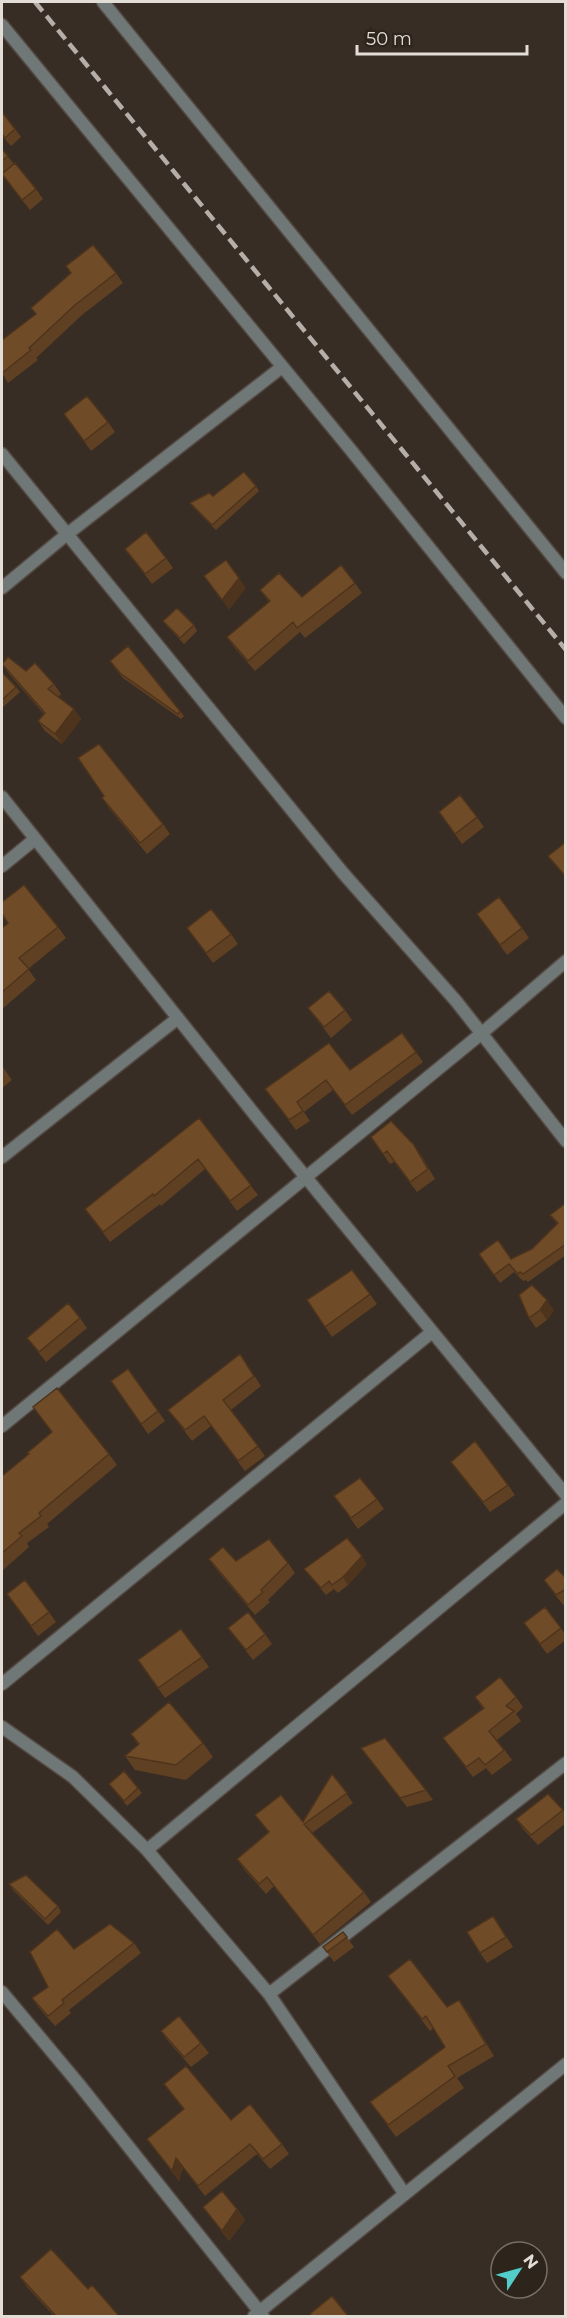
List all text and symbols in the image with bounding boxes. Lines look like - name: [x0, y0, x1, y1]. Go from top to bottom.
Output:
- scale bar: [357, 18, 526, 56]
- text: 50 m: [366, 28, 412, 50]
- north arrow: [489, 2240, 549, 2300]
- text: N: [519, 2251, 542, 2272]

